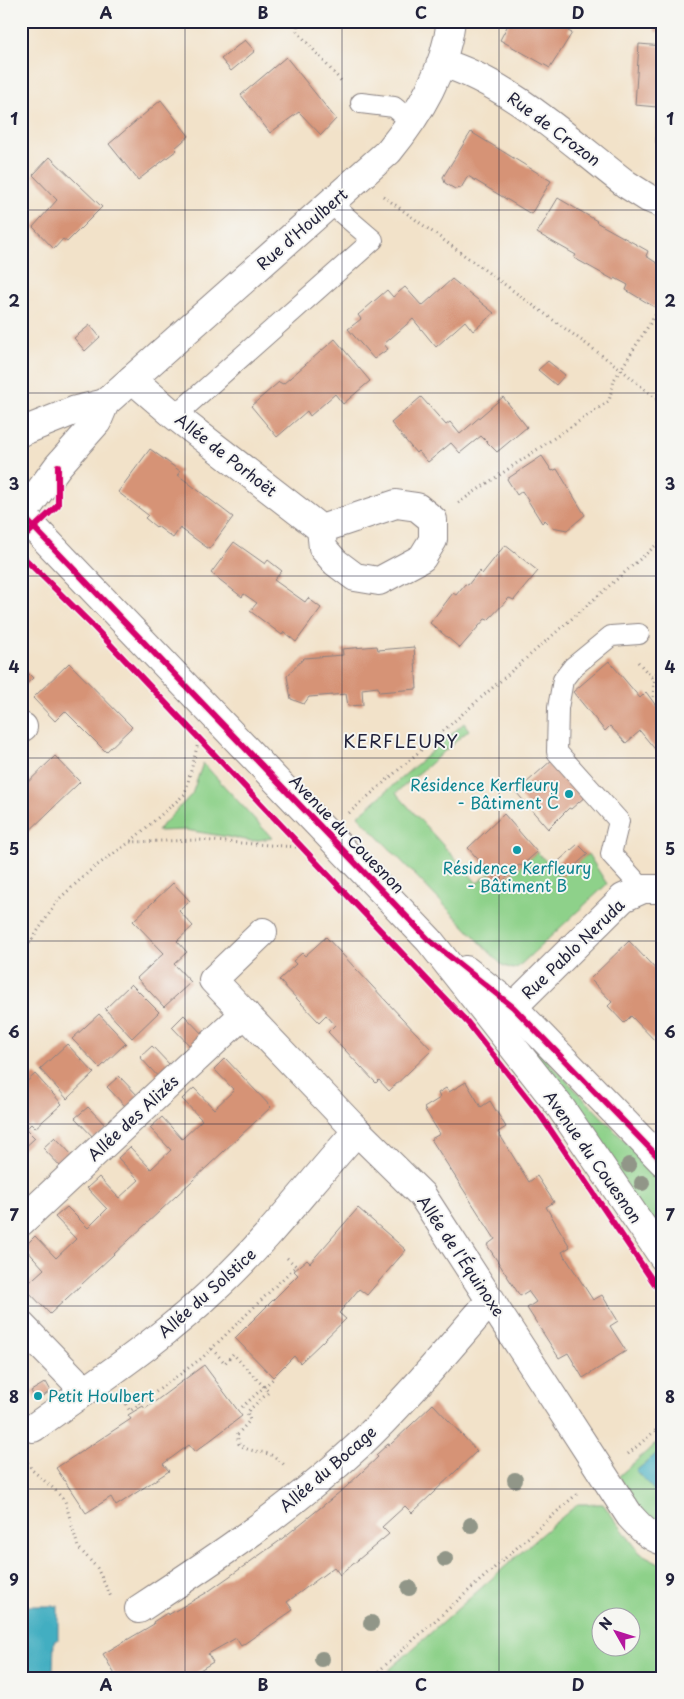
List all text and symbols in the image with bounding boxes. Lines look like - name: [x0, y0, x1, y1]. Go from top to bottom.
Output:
- text: A: [100, 0, 113, 24]
- text: B: [258, 0, 269, 24]
- text: C: [415, 0, 427, 24]
- text: D: [572, 0, 584, 24]
- street label: Rue de Crozon: [503, 85, 606, 171]
- text: 1: [10, 106, 18, 130]
- text: 1: [666, 106, 674, 130]
- street label: Rue d'Houlbert: [250, 182, 353, 275]
- text: 2: [8, 288, 20, 312]
- text: 2: [664, 288, 676, 312]
- street label: Allée de Porhoët: [171, 407, 283, 502]
- text: 3: [9, 471, 19, 495]
- text: 3: [665, 471, 675, 495]
- text: 4: [9, 654, 20, 678]
- text: 4: [665, 654, 676, 678]
- district label: KERFLEURY: [343, 727, 459, 754]
- street label: Avenue du Couesnon: [285, 768, 411, 898]
- place label: Résidence Kerfleury - Bâtiment C: [410, 772, 559, 814]
- marker: Résidence Kerfleury - Bâtiment C: [563, 788, 575, 800]
- text: 5: [9, 836, 19, 860]
- text: 5: [665, 836, 675, 860]
- marker: Résidence Kerfleury - Bâtiment B: [511, 844, 523, 856]
- place label: Résidence Kerfleury - Bâtiment B: [443, 855, 591, 897]
- street label: Rue Pablo Neruda: [515, 893, 629, 1004]
- text: 6: [8, 1019, 20, 1043]
- text: 6: [664, 1019, 676, 1043]
- street label: Allée des Alizés: [81, 1069, 183, 1166]
- street label: Avenue du Couesnon: [539, 1085, 649, 1228]
- street label: Allée de l'Équinoxe: [412, 1190, 511, 1321]
- text: 7: [9, 1202, 19, 1226]
- text: 7: [665, 1202, 675, 1226]
- street label: Allée du Solstice: [152, 1242, 261, 1343]
- place label: Petit Houlbert: [48, 1383, 155, 1407]
- text: 8: [9, 1384, 19, 1408]
- text: 8: [665, 1384, 675, 1408]
- marker: Petit Houlbert: [32, 1390, 44, 1402]
- street label: Allée du Bocage: [274, 1419, 381, 1517]
- text: 9: [9, 1567, 19, 1591]
- text: 9: [665, 1567, 675, 1591]
- north arrow: [592, 1606, 642, 1656]
- text: N: [594, 1613, 617, 1634]
- text: A: [100, 1672, 113, 1696]
- text: B: [258, 1672, 269, 1696]
- text: C: [415, 1672, 427, 1696]
- text: D: [572, 1672, 584, 1696]

